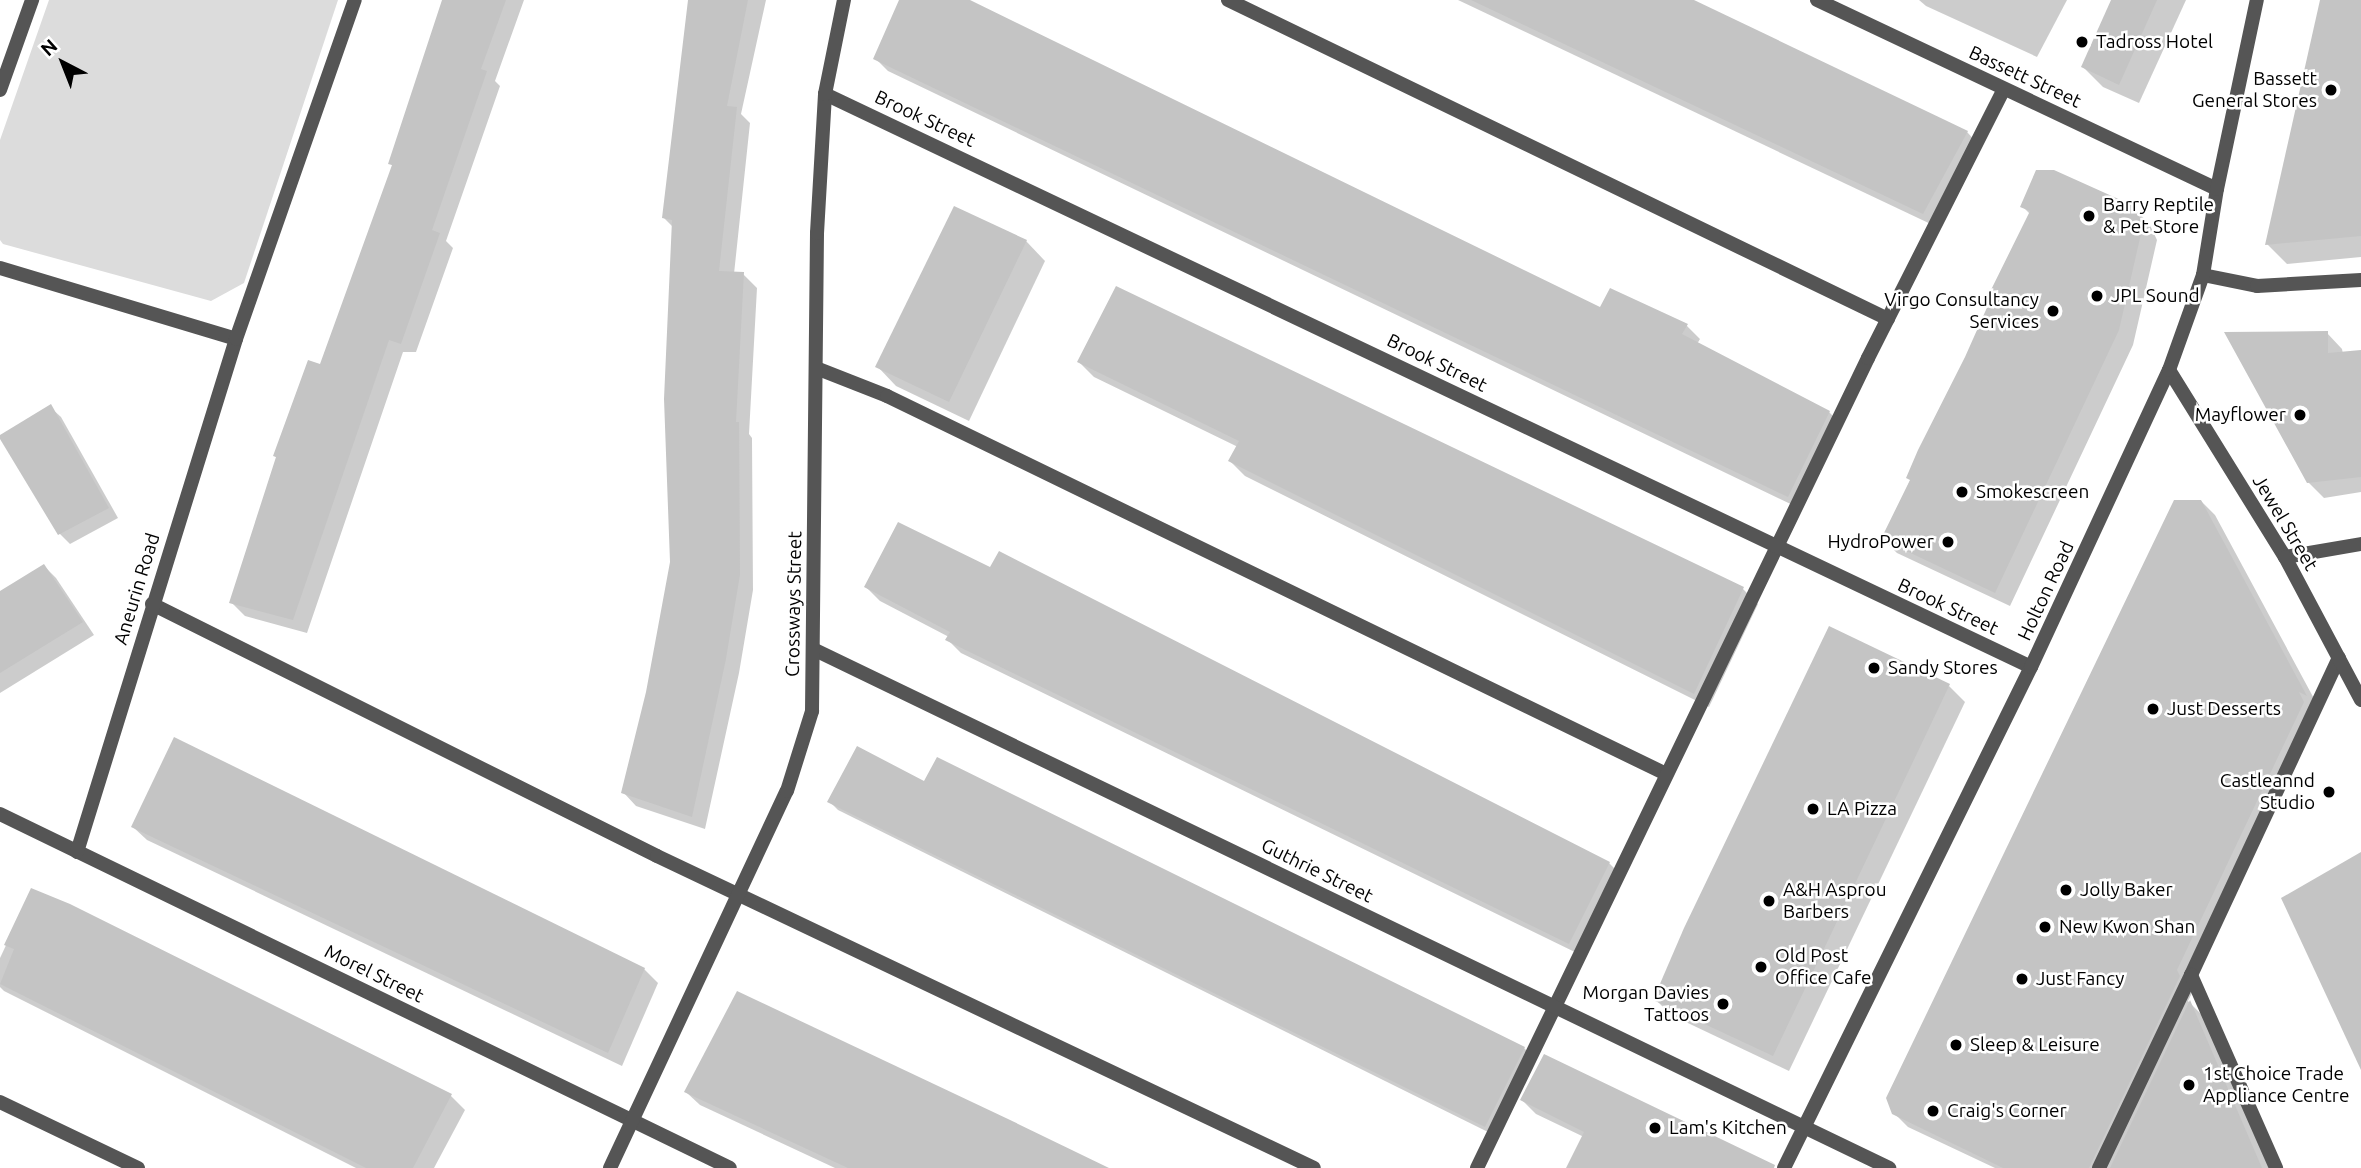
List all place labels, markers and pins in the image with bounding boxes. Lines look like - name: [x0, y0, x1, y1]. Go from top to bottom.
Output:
- place label: Tadross Hotel: [2096, 31, 2213, 53]
- marker: Tadross Hotel: [2074, 34, 2090, 50]
- place label: Bassett General Stores: [2192, 68, 2317, 112]
- marker: Bassett General Stores: [2323, 82, 2339, 98]
- place label: Barry Reptile & Pet Store: [2103, 194, 2214, 238]
- marker: Barry Reptile & Pet Store: [2081, 208, 2097, 224]
- place label: JPL Sound: [2111, 285, 2200, 307]
- marker: JPL Sound: [2089, 288, 2105, 304]
- place label: Virgo Consultancy Services: [1884, 289, 2039, 333]
- marker: Virgo Consultancy Services: [2045, 303, 2061, 319]
- place label: Mayflower: [2195, 404, 2286, 426]
- marker: Mayflower: [2292, 407, 2308, 423]
- place label: Smokescreen: [1976, 481, 2089, 503]
- marker: Smokescreen: [1954, 484, 1970, 500]
- place label: HydroPower: [1828, 531, 1934, 553]
- marker: HydroPower: [1940, 534, 1956, 550]
- place label: Sandy Stores: [1888, 657, 1998, 679]
- marker: Sandy Stores: [1866, 660, 1882, 676]
- place label: Just Desserts: [2167, 698, 2281, 720]
- marker: Just Desserts: [2145, 701, 2161, 717]
- place label: Castleannd Studio: [2220, 770, 2315, 814]
- marker: Castleannd Studio: [2321, 784, 2337, 800]
- place label: LA Pizza: [1827, 798, 1897, 820]
- marker: LA Pizza: [1805, 801, 1821, 817]
- place label: A&H Asprou Barbers: [1783, 879, 1886, 923]
- place label: Jolly Baker: [2080, 879, 2173, 901]
- marker: Jolly Baker: [2058, 882, 2074, 898]
- marker: A&H Asprou Barbers: [1761, 893, 1777, 909]
- place label: New Kwon Shan: [2059, 916, 2195, 938]
- marker: New Kwon Shan: [2037, 919, 2053, 935]
- place label: Old Post Office Cafe: [1775, 945, 1872, 989]
- marker: Old Post Office Cafe: [1753, 959, 1769, 975]
- place label: Just Fancy: [2036, 968, 2124, 990]
- marker: Just Fancy: [2014, 971, 2030, 987]
- place label: Morgan Davies Tattoos: [1583, 982, 1709, 1026]
- marker: Morgan Davies Tattoos: [1715, 996, 1731, 1012]
- place label: Sleep & Leisure: [1970, 1034, 2100, 1056]
- marker: Sleep & Leisure: [1948, 1037, 1964, 1053]
- place label: 1st Choice Trade Appliance Centre: [2203, 1063, 2350, 1107]
- marker: 1st Choice Trade Appliance Centre: [2181, 1077, 2197, 1093]
- place label: Craig's Corner: [1947, 1100, 2067, 1122]
- marker: Craig's Corner: [1925, 1103, 1941, 1119]
- place label: Lam's Kitchen: [1669, 1117, 1787, 1139]
- marker: Lam's Kitchen: [1647, 1120, 1663, 1136]

